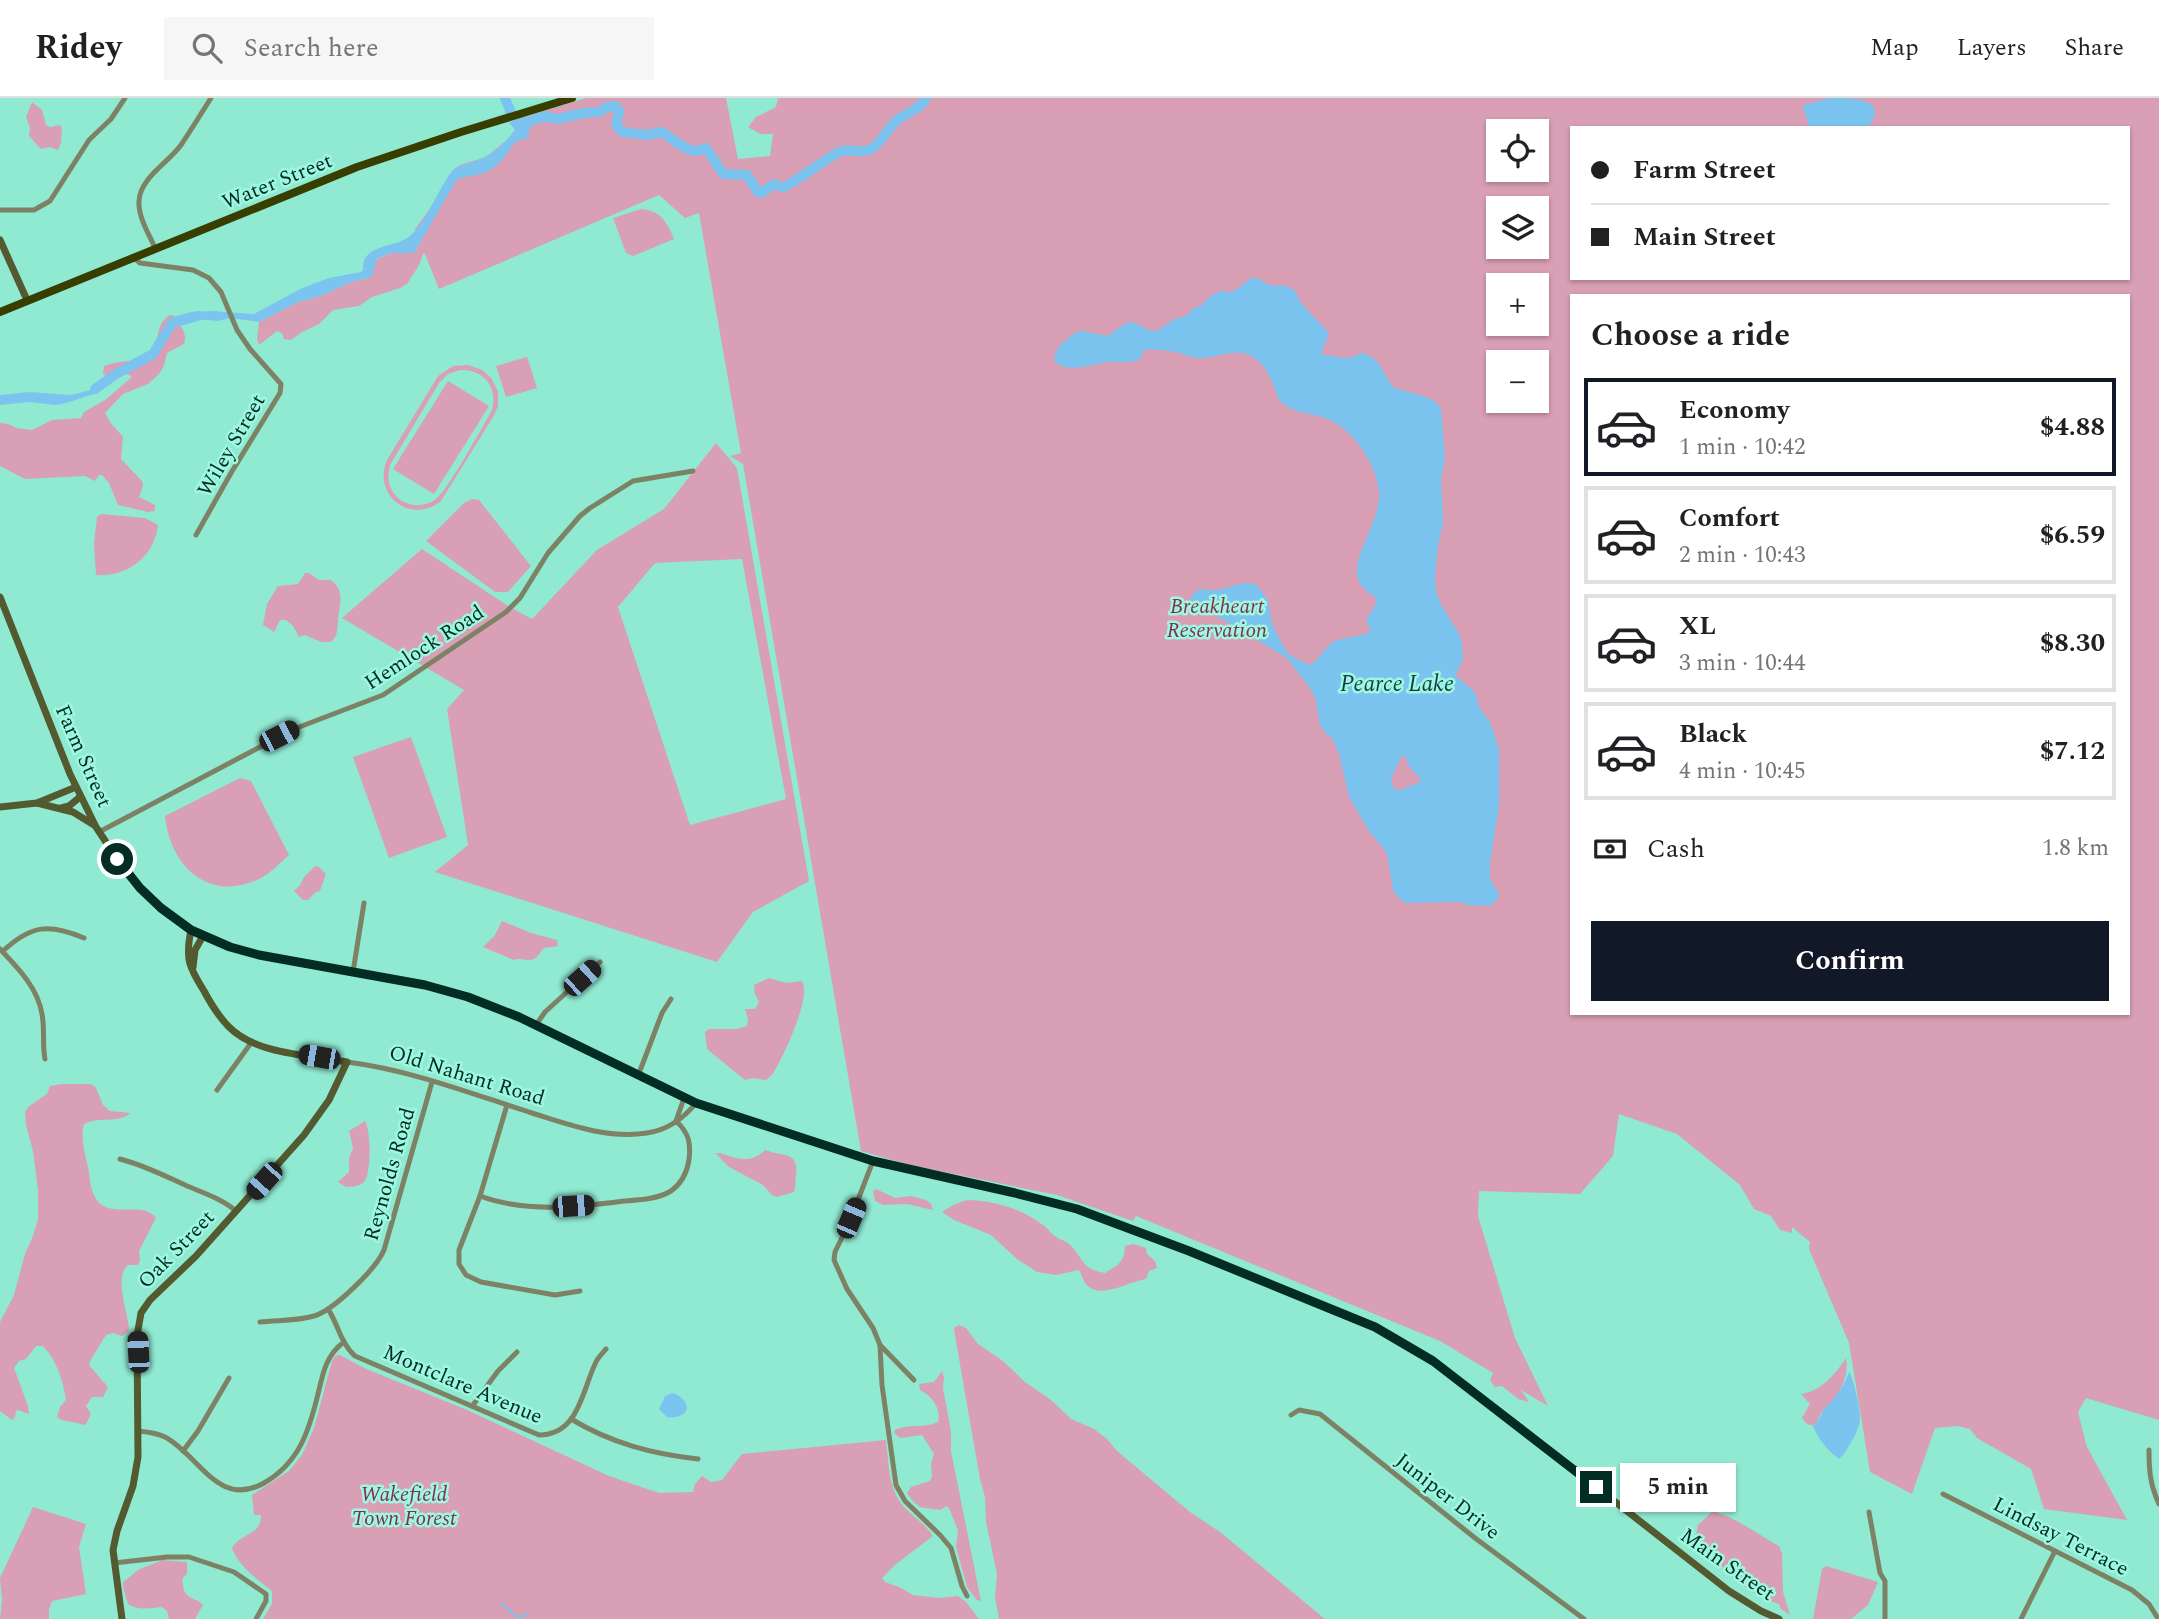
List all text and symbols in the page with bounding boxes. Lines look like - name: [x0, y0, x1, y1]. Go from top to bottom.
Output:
- search box: [164, 17, 654, 80]
- text: Ridey: [35, 23, 122, 73]
- text: Search here: [244, 28, 379, 68]
- icon: search: [188, 29, 226, 67]
- text: Map: [1870, 30, 1919, 66]
- text: Layers: [1957, 30, 2027, 66]
- text: Share: [2065, 30, 2124, 66]
- map controls: [1486, 119, 1549, 413]
- button: locate: [1486, 119, 1549, 182]
- street label: Water Street: [217, 145, 337, 219]
- text: Farm Street: [1633, 150, 1776, 190]
- button: layers: [1486, 196, 1549, 259]
- text: Main Street: [1633, 217, 1776, 257]
- button: +: [1486, 273, 1549, 336]
- text: Choose a ride: [1591, 311, 1790, 360]
- button: −: [1486, 350, 1549, 413]
- street label: Wiley Street: [190, 388, 274, 503]
- text: Economy: [1679, 390, 1789, 430]
- icon: car: [1595, 396, 1658, 459]
- text: $4.88: [2040, 407, 2105, 447]
- text: 1 min · 10:42: [1679, 430, 1806, 465]
- text: Comfort: [1679, 498, 1780, 538]
- icon: car: [1595, 504, 1658, 567]
- text: $6.59: [2040, 515, 2105, 555]
- text: 2 min · 10:43: [1679, 538, 1806, 573]
- park label: Breakheart Reservation: [1167, 591, 1267, 647]
- street label: Hemlock Road: [358, 597, 491, 699]
- text: XL: [1679, 606, 1716, 646]
- icon: car: [1595, 612, 1658, 675]
- text: $8.30: [2040, 623, 2105, 663]
- text: 3 min · 10:44: [1679, 646, 1806, 681]
- water label: Pearce Lake: [1340, 667, 1454, 702]
- street label: Farm Street: [46, 700, 120, 813]
- text: Black: [1679, 714, 1747, 754]
- car: [256, 717, 303, 755]
- icon: car: [1595, 720, 1658, 783]
- text: $7.12: [2040, 731, 2105, 771]
- text: 4 min · 10:45: [1679, 754, 1806, 789]
- text: Cash: [1647, 829, 1705, 869]
- icon: cash: [1591, 830, 1629, 868]
- text: 1.8 km: [2042, 831, 2109, 866]
- route start: [101, 843, 133, 875]
- button: Confirm: [1591, 921, 2109, 1001]
- car: [560, 956, 605, 1000]
- street label: Old Nahant Road: [385, 1037, 549, 1115]
- car: [297, 1043, 342, 1071]
- street label: Reynolds Road: [356, 1104, 424, 1245]
- car: [243, 1158, 286, 1204]
- car: [552, 1194, 595, 1218]
- car: [834, 1195, 869, 1241]
- street label: Oak Street: [131, 1203, 223, 1296]
- car: [127, 1330, 150, 1374]
- street label: Montclare Avenue: [378, 1337, 547, 1433]
- street label: Juniper Drive: [1388, 1445, 1507, 1548]
- callout: 5 min: [1620, 1462, 1736, 1512]
- text: 5 min: [1647, 1470, 1709, 1505]
- route end: [1580, 1471, 1612, 1503]
- park label: Wakefield Town Forest: [352, 1479, 457, 1535]
- street label: Lindsay Terrace: [1987, 1489, 2134, 1585]
- street label: Main Street: [1673, 1520, 1781, 1609]

